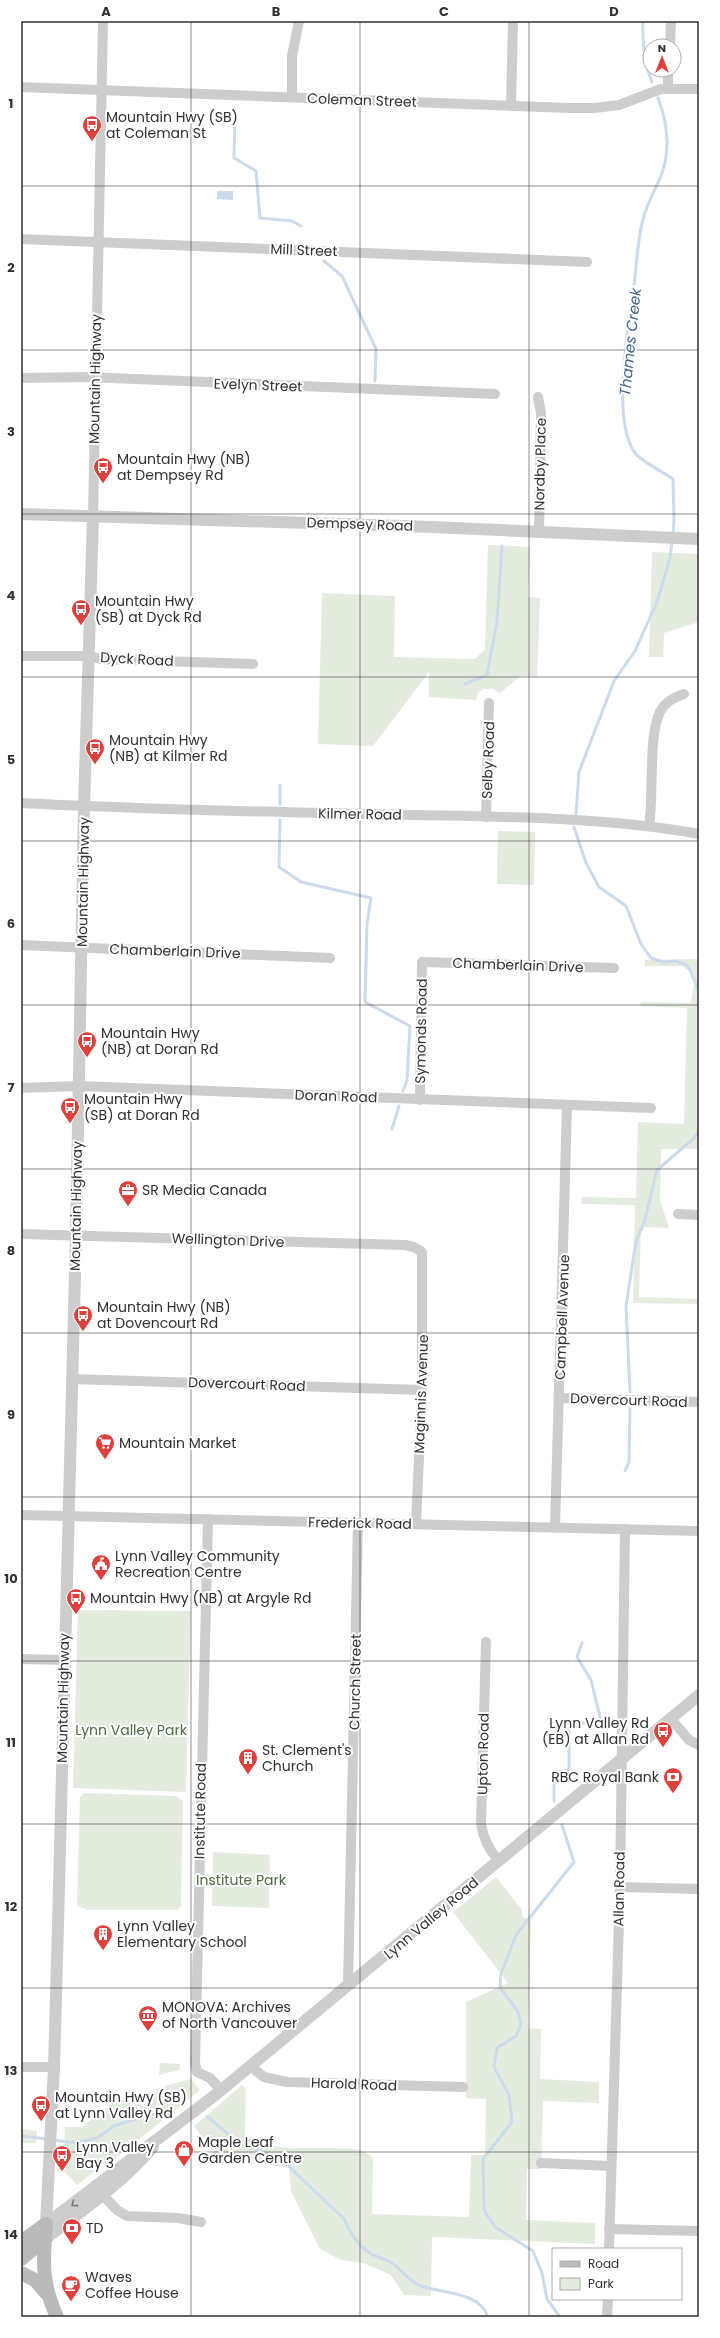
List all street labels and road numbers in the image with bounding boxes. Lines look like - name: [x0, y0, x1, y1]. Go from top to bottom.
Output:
- street label: Coleman Street: [307, 88, 417, 112]
- street label: Mill Street: [270, 239, 338, 261]
- street label: Mountain Highway: [84, 314, 106, 444]
- street label: Evelyn Street: [213, 373, 303, 397]
- street label: Nordby Place: [529, 417, 551, 511]
- street label: Dempsey Road: [306, 512, 414, 536]
- street label: Dyck Road: [100, 647, 174, 671]
- street label: Selby Road: [477, 721, 499, 799]
- street label: Kilmer Road: [318, 803, 402, 825]
- street label: Mountain Highway: [72, 817, 94, 947]
- street label: Chamberlain Drive: [109, 939, 241, 963]
- street label: Chamberlain Drive: [452, 953, 584, 977]
- street label: Symonds Road: [410, 978, 432, 1084]
- street label: Doran Road: [294, 1085, 378, 1107]
- street label: Mountain Highway: [65, 1141, 87, 1271]
- street label: Wellington Drive: [171, 1228, 285, 1252]
- street label: Campbell Avenue: [550, 1254, 574, 1380]
- street label: Maginnis Avenue: [409, 1334, 433, 1454]
- street label: Dovercourt Road: [188, 1372, 306, 1396]
- street label: Dovercourt Road: [570, 1388, 688, 1412]
- street label: Frederick Road: [308, 1512, 412, 1534]
- street label: Mountain Highway: [52, 1633, 74, 1763]
- street label: Church Street: [344, 1634, 366, 1730]
- street label: Upton Road: [472, 1713, 494, 1795]
- street label: Institute Road: [189, 1763, 211, 1859]
- street label: Allan Road: [608, 1851, 630, 1927]
- street label: Lynn Valley Road: [379, 1872, 483, 1964]
- street label: Harold Road: [310, 2072, 398, 2096]

